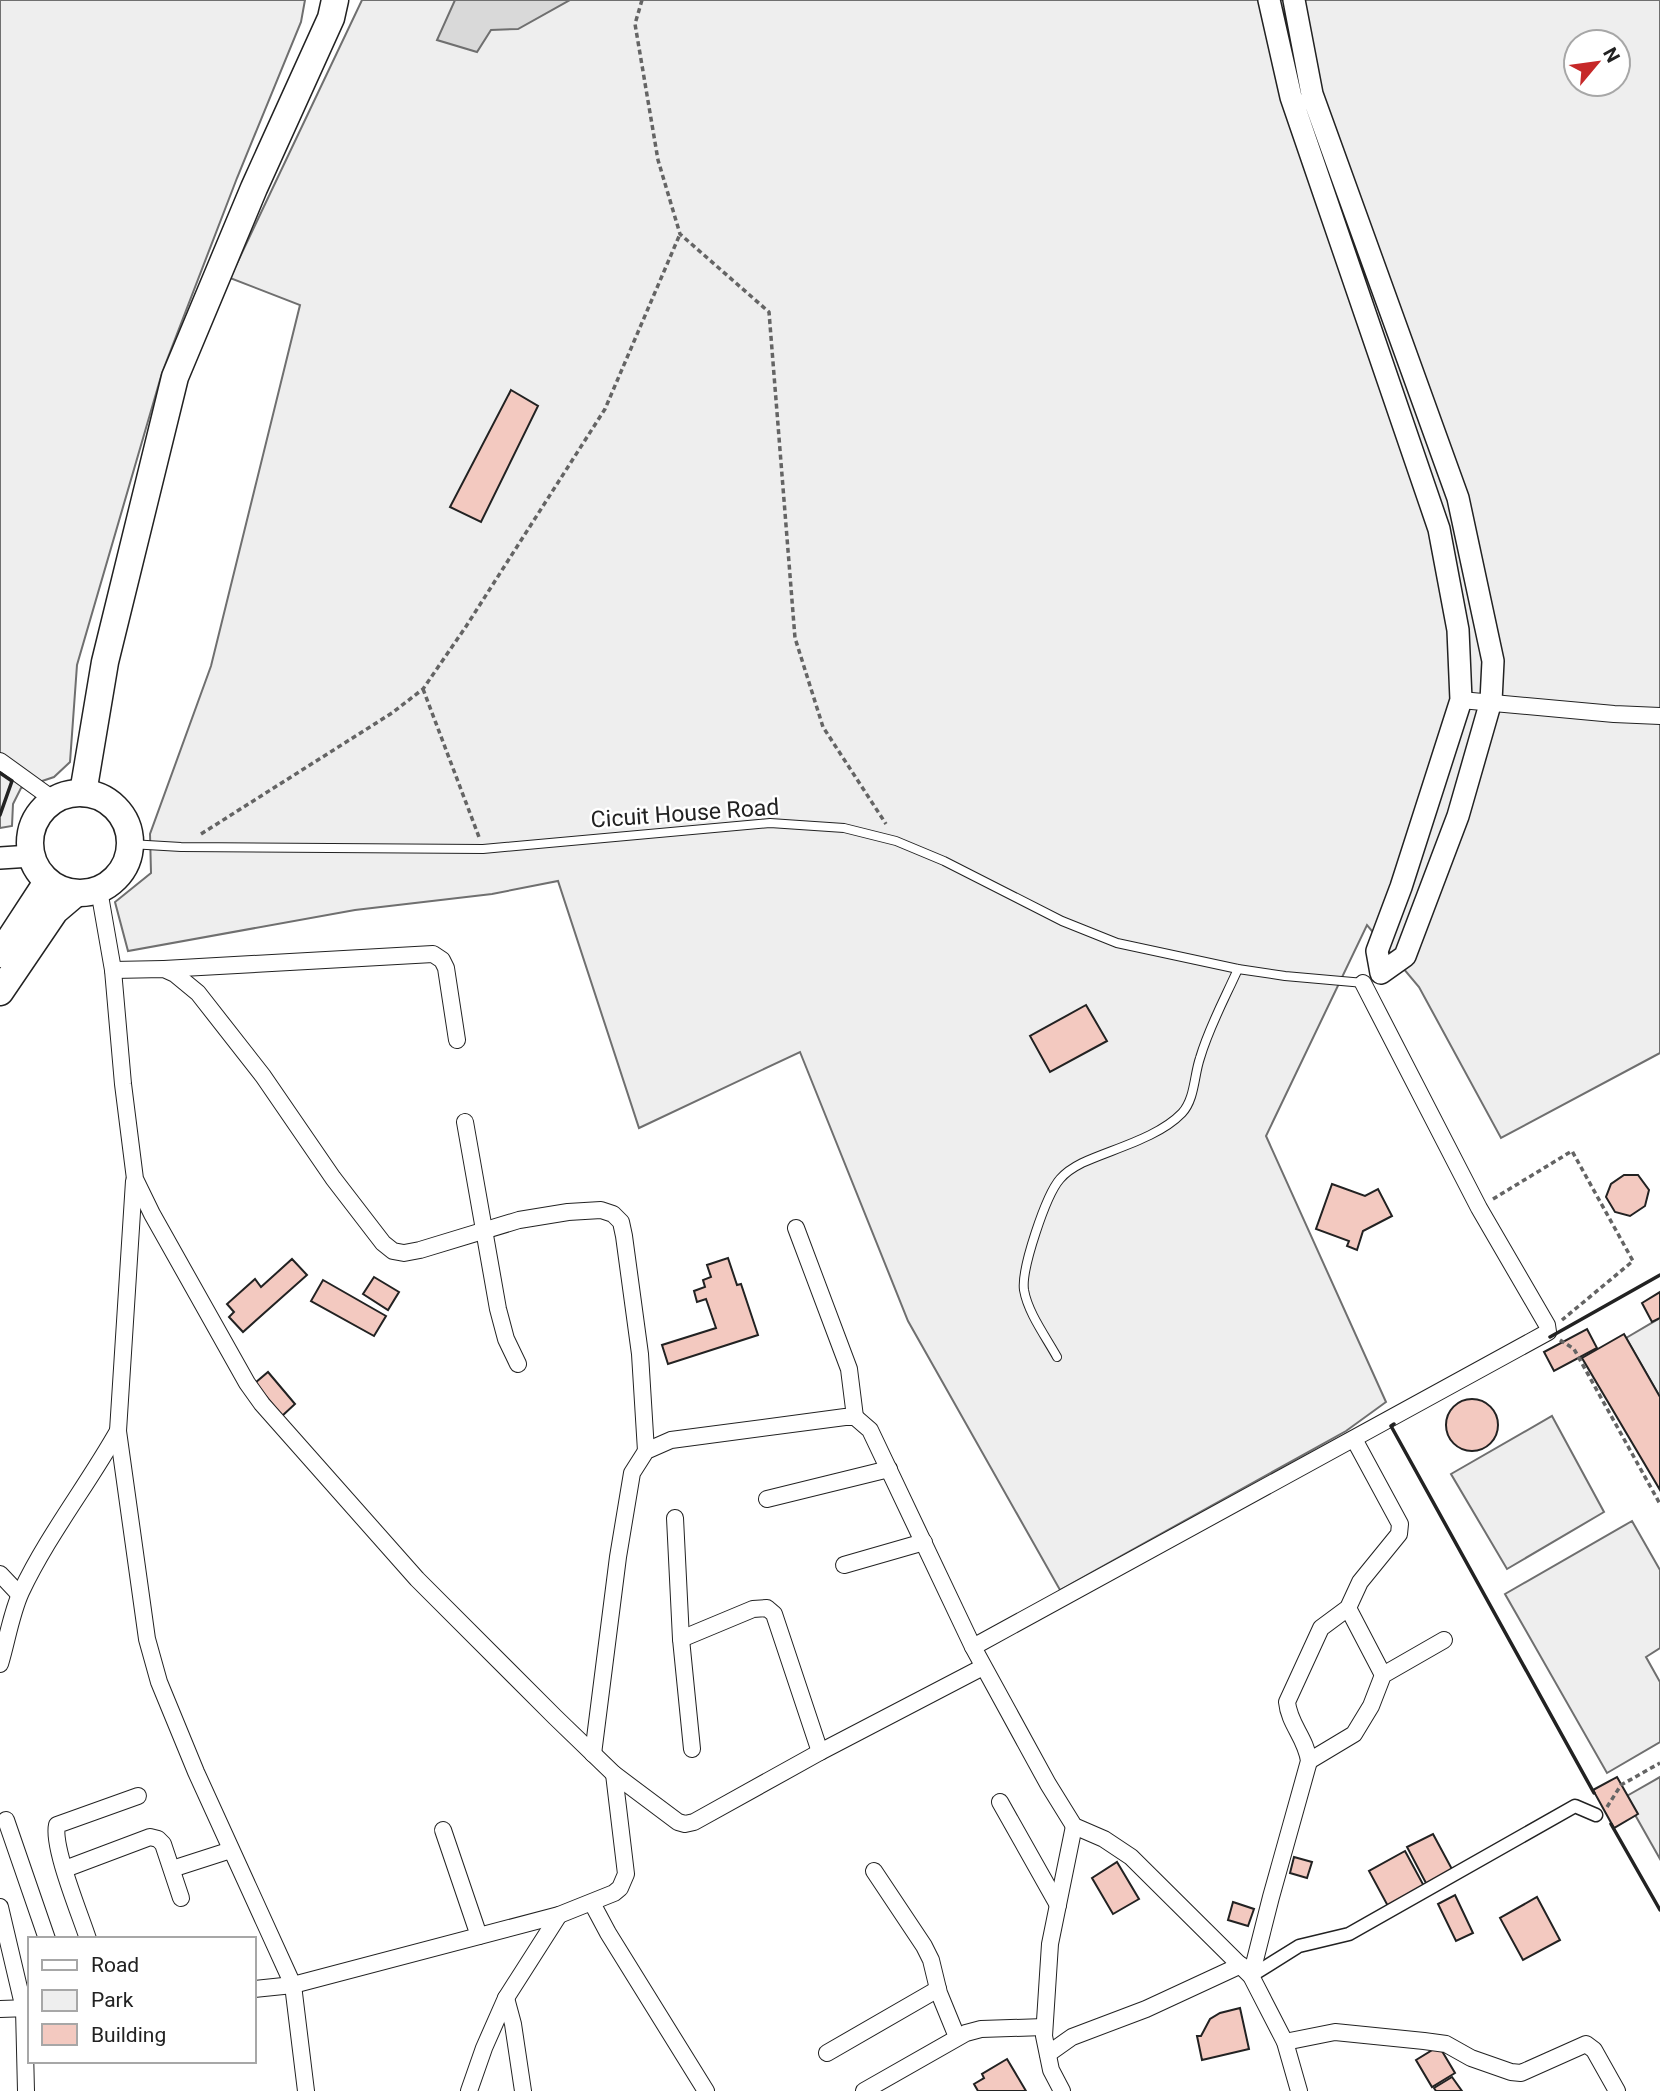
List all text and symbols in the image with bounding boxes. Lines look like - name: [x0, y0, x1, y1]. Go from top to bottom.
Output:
- north arrow: [1562, 28, 1632, 98]
- text: N: [1598, 44, 1625, 66]
- street label: Cicuit House Road: [590, 793, 780, 834]
- legend: [28, 1937, 256, 2063]
- text: Road: [91, 1953, 139, 1977]
- text: Park: [91, 1988, 134, 2012]
- text: Building: [91, 2023, 166, 2047]

